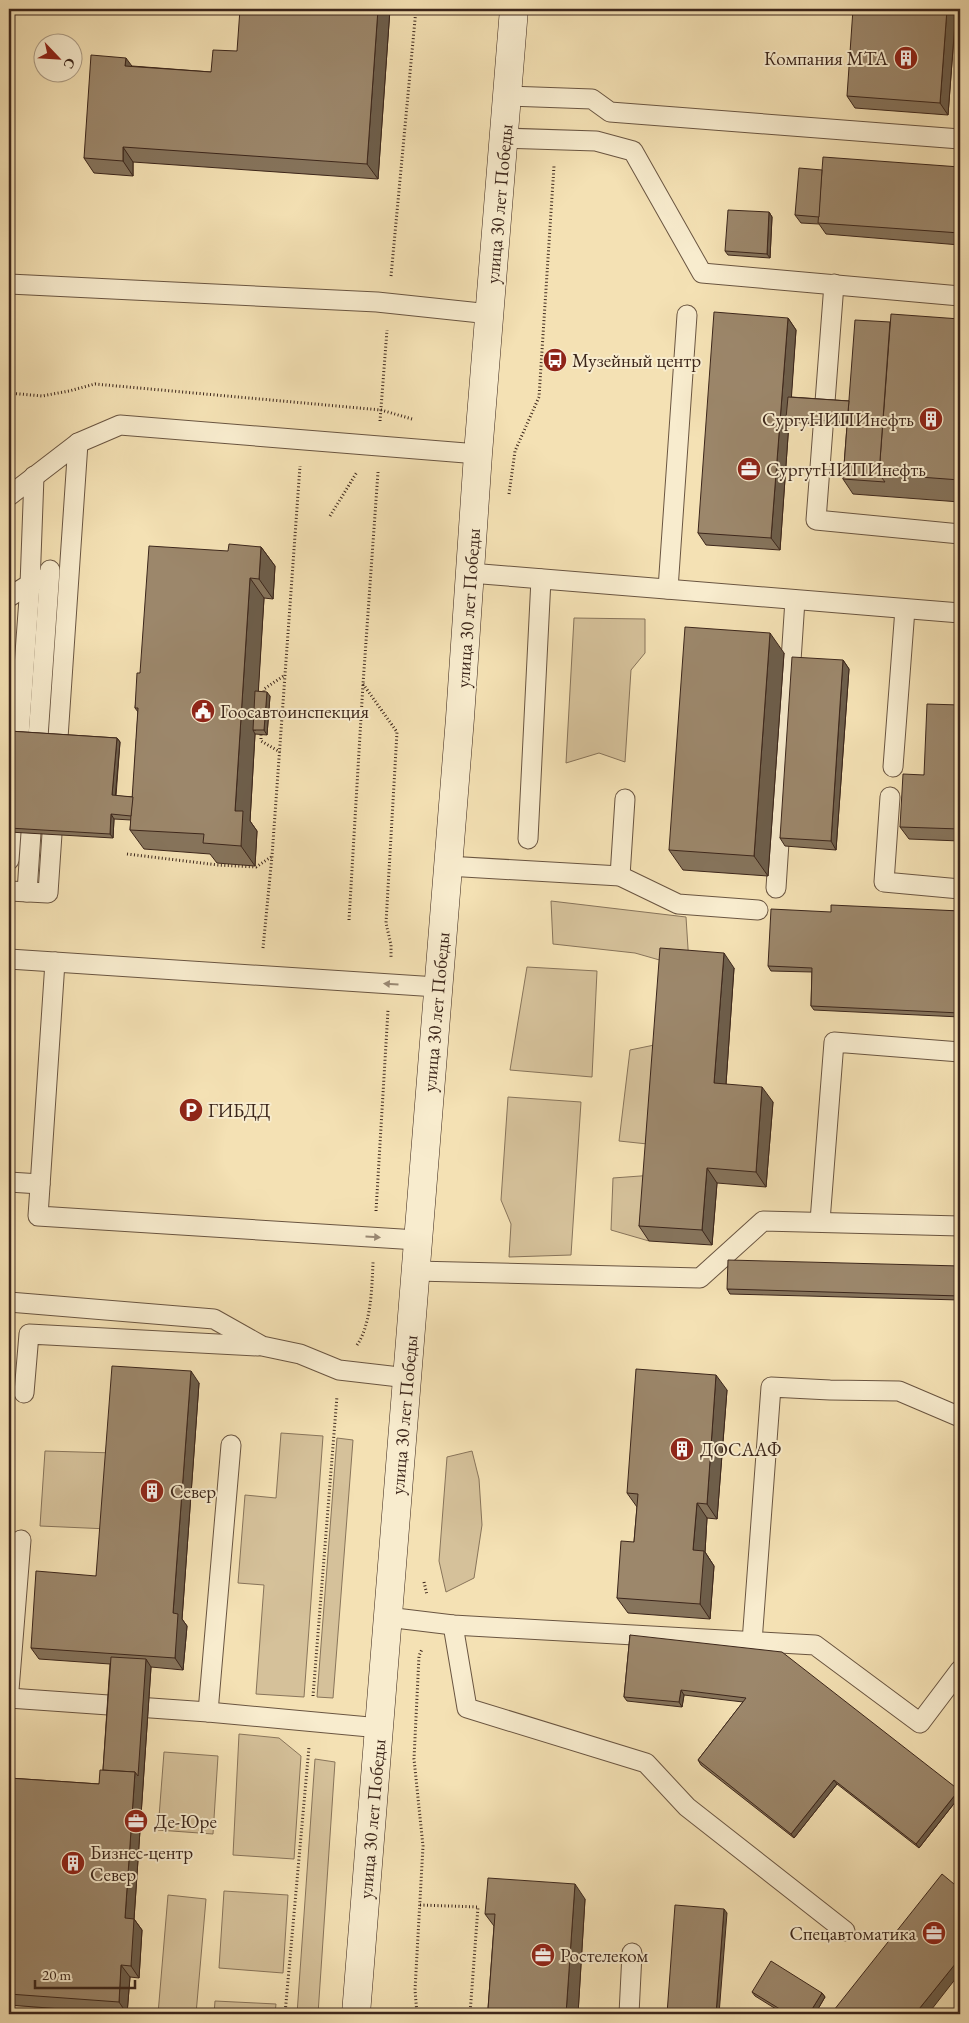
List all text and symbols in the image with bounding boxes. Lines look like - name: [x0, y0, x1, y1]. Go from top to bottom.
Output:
- north arrow: [32, 32, 82, 82]
- building icon: Компания MTA: [893, 45, 919, 71]
- place label: Компания MTA: [764, 46, 889, 71]
- text: С: [59, 55, 80, 72]
- street label: улица 30 лет Победы: [480, 123, 518, 285]
- bus stop icon: Музейный центр: [542, 347, 568, 373]
- place label: Музейный центр: [572, 348, 701, 373]
- building icon: СургуНИПИнефть: [918, 406, 944, 432]
- place label: СургуНИПИнефть: [762, 407, 914, 432]
- office icon: СургутНИПИнефть: [736, 456, 762, 482]
- place label: СургутНИПИнефть: [766, 457, 926, 482]
- street label: улица 30 лет Победы: [450, 527, 486, 689]
- public building icon: Гоосавтоинспекция: [190, 698, 216, 724]
- place label: Гоосавтоинспекция: [220, 699, 369, 724]
- street label: улица 30 лет Победы: [417, 931, 455, 1093]
- one-way arrow: [383, 980, 399, 988]
- parking icon: ГИБДД: [178, 1097, 204, 1123]
- place label: ГИБДД: [208, 1098, 271, 1123]
- one-way arrow: [365, 1234, 381, 1242]
- street label: улица 30 лет Победы: [385, 1334, 423, 1496]
- building icon: ДОСААФ: [669, 1436, 695, 1462]
- place label: ДОСААФ: [700, 1437, 781, 1462]
- building icon: Север: [139, 1478, 165, 1504]
- place label: Север: [170, 1479, 216, 1504]
- street label: улица 30 лет Победы: [353, 1738, 391, 1900]
- office icon: Де-Юре: [123, 1808, 149, 1834]
- place label: Де-Юре: [154, 1809, 217, 1834]
- place label: Бизнес-центр Север: [90, 1840, 193, 1887]
- building icon: Бизнес-центр Север: [60, 1850, 86, 1876]
- office icon: Спецавтоматика: [921, 1920, 947, 1946]
- place label: Спецавтоматика: [789, 1921, 916, 1946]
- office icon: Ростелеком: [530, 1942, 556, 1968]
- place label: Ростелеком: [560, 1943, 648, 1968]
- scale bar: [35, 1958, 135, 1990]
- text: 20 m: [42, 1965, 71, 1984]

